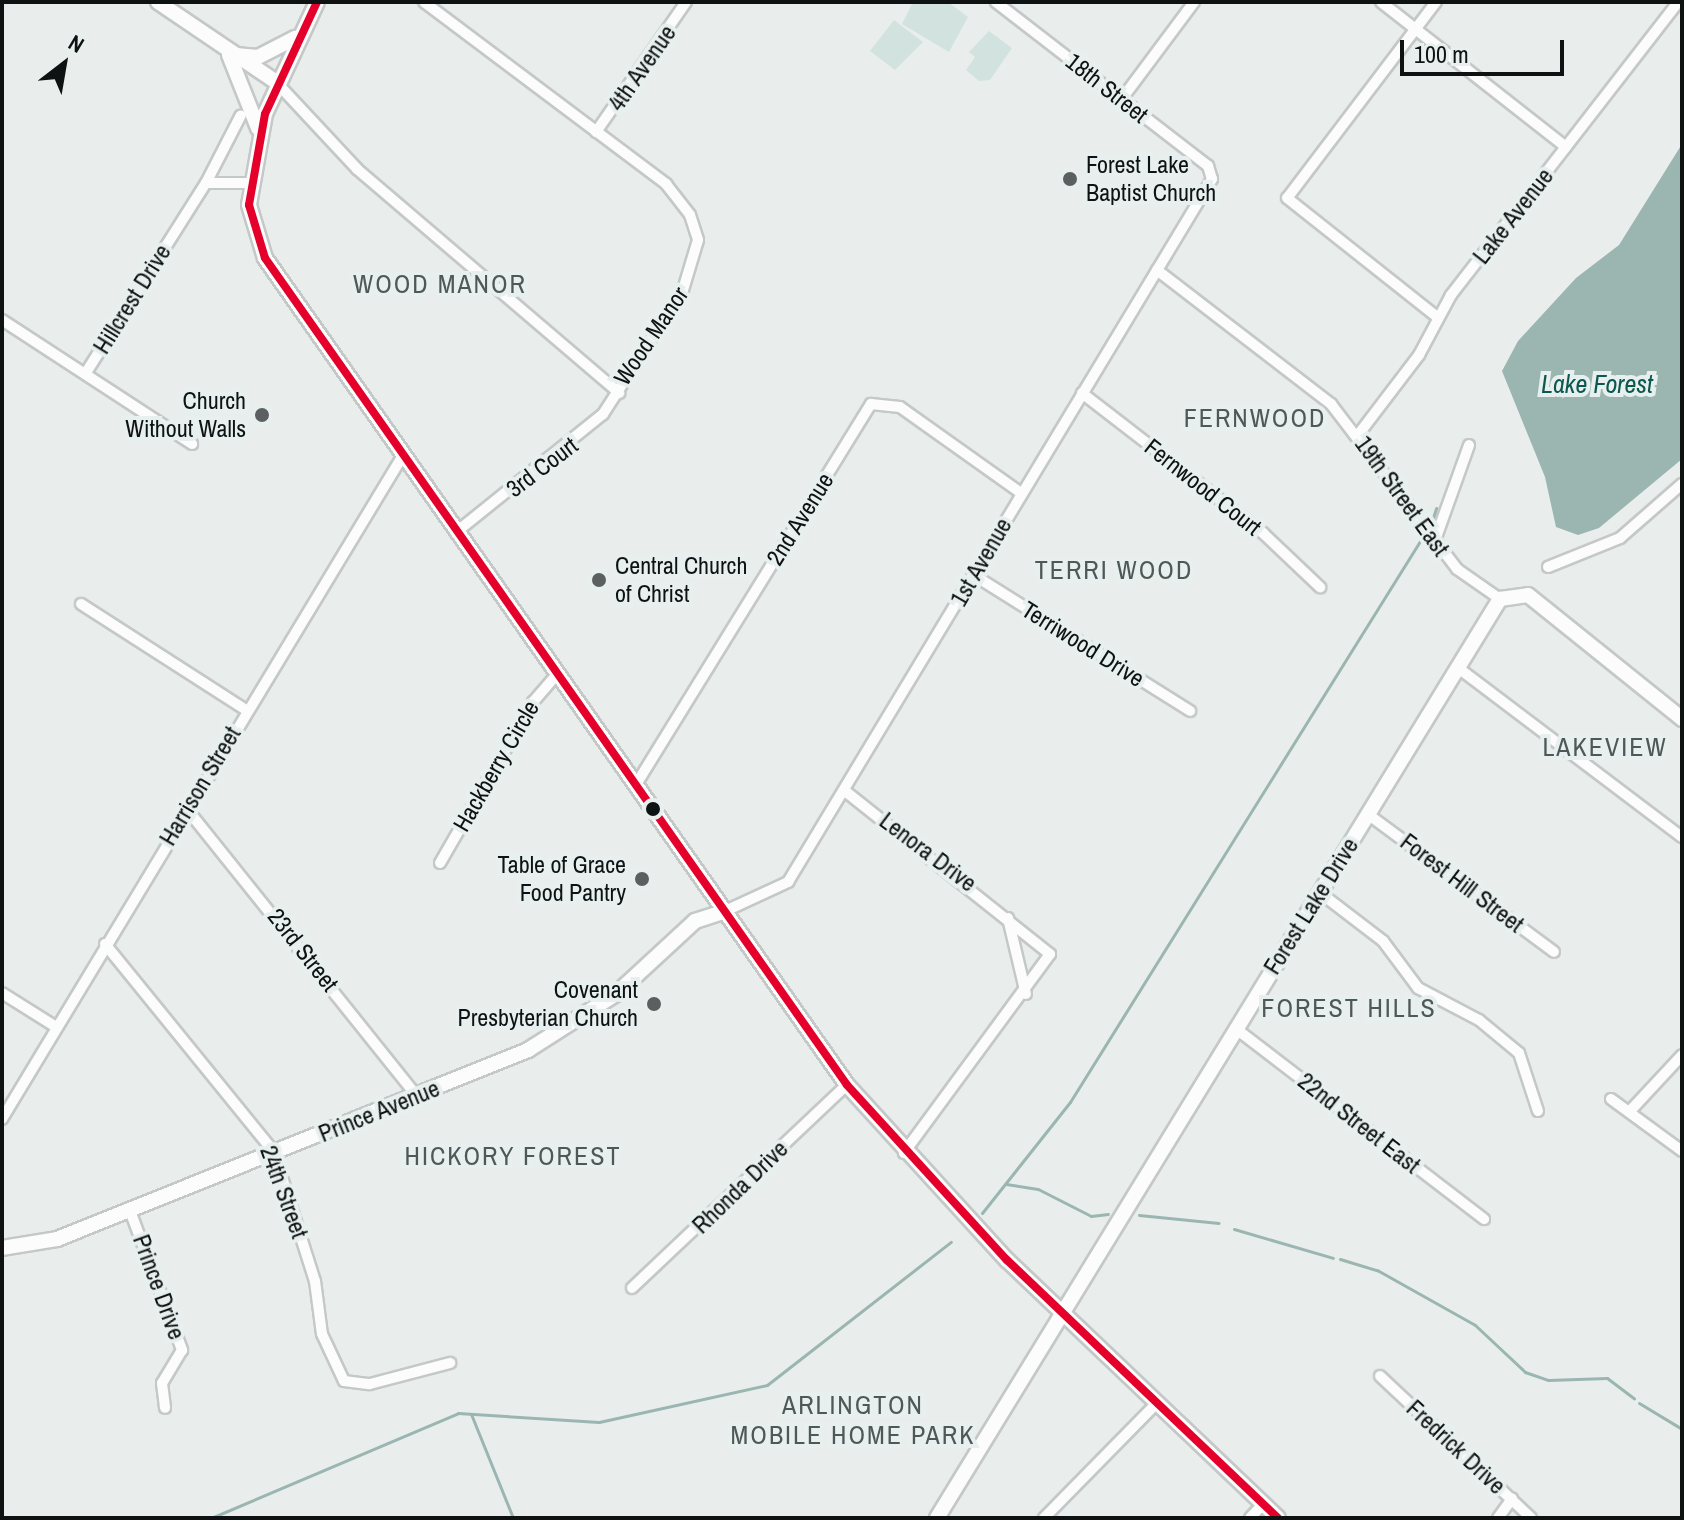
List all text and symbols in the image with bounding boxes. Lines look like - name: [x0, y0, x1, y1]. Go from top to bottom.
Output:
- street label: 4th Avenue: [602, 19, 682, 117]
- north arrow: [24, 24, 104, 104]
- scale bar: [1404, 24, 1568, 74]
- text: N: [63, 27, 90, 60]
- text: 100 m: [1414, 38, 1469, 70]
- street label: 18th Street: [1060, 47, 1154, 129]
- place label: Forest Lake Baptist Church: [1086, 151, 1216, 207]
- street label: Lake Avenue: [1466, 162, 1560, 270]
- marker: Forest Lake Baptist Church: [1061, 170, 1079, 188]
- street label: Hillcrest Drive: [87, 239, 177, 359]
- district label: WOOD MANOR: [353, 268, 527, 300]
- street label: Wood Manor: [608, 281, 694, 391]
- water label: Lake Forest: [1541, 368, 1653, 400]
- place label: Church Without Walls: [125, 387, 246, 443]
- district label: FERNWOOD: [1184, 402, 1326, 434]
- marker: Church Without Walls: [253, 406, 271, 424]
- street label: 19th Street East: [1349, 430, 1455, 562]
- street label: 3rd Court: [501, 431, 583, 503]
- street label: Fernwood Court: [1139, 433, 1267, 541]
- street label: 2nd Avenue: [760, 467, 840, 571]
- street label: 1st Avenue: [944, 512, 1018, 612]
- place label: Central Church of Christ: [615, 552, 747, 608]
- district label: TERRI WOOD: [1035, 554, 1193, 586]
- marker: Central Church of Christ: [590, 571, 608, 589]
- street label: Terriwood Drive: [1016, 595, 1150, 693]
- street label: Hackberry Circle: [447, 695, 545, 837]
- street label: Harrison Street: [153, 721, 247, 851]
- district label: LAKEVIEW: [1542, 731, 1668, 763]
- unlabelled marker: [645, 801, 661, 817]
- street label: Lenora Drive: [874, 806, 982, 898]
- street label: Forest Hill Street: [1395, 827, 1529, 939]
- street label: Forest Lake Drive: [1258, 832, 1364, 980]
- place label: Table of Grace Food Pantry: [498, 851, 626, 907]
- marker: Table of Grace Food Pantry: [633, 870, 651, 888]
- street label: 23rd Street: [262, 903, 344, 997]
- place label: Covenant Presbyterian Church: [458, 976, 638, 1032]
- district label: FOREST HILLS: [1261, 992, 1437, 1024]
- marker: Covenant Presbyterian Church: [645, 995, 663, 1013]
- street label: 22nd Street East: [1292, 1067, 1426, 1179]
- street label: Prince Avenue: [314, 1074, 444, 1148]
- street label: Rhonda Drive: [686, 1134, 794, 1240]
- district label: HICKORY FOREST: [404, 1140, 622, 1172]
- street label: 24th Street: [254, 1142, 314, 1242]
- street label: Prince Drive: [127, 1231, 191, 1343]
- district label: ARLINGTON MOBILE HOME PARK: [731, 1389, 975, 1450]
- street label: Fredrick Drive: [1401, 1394, 1511, 1500]

